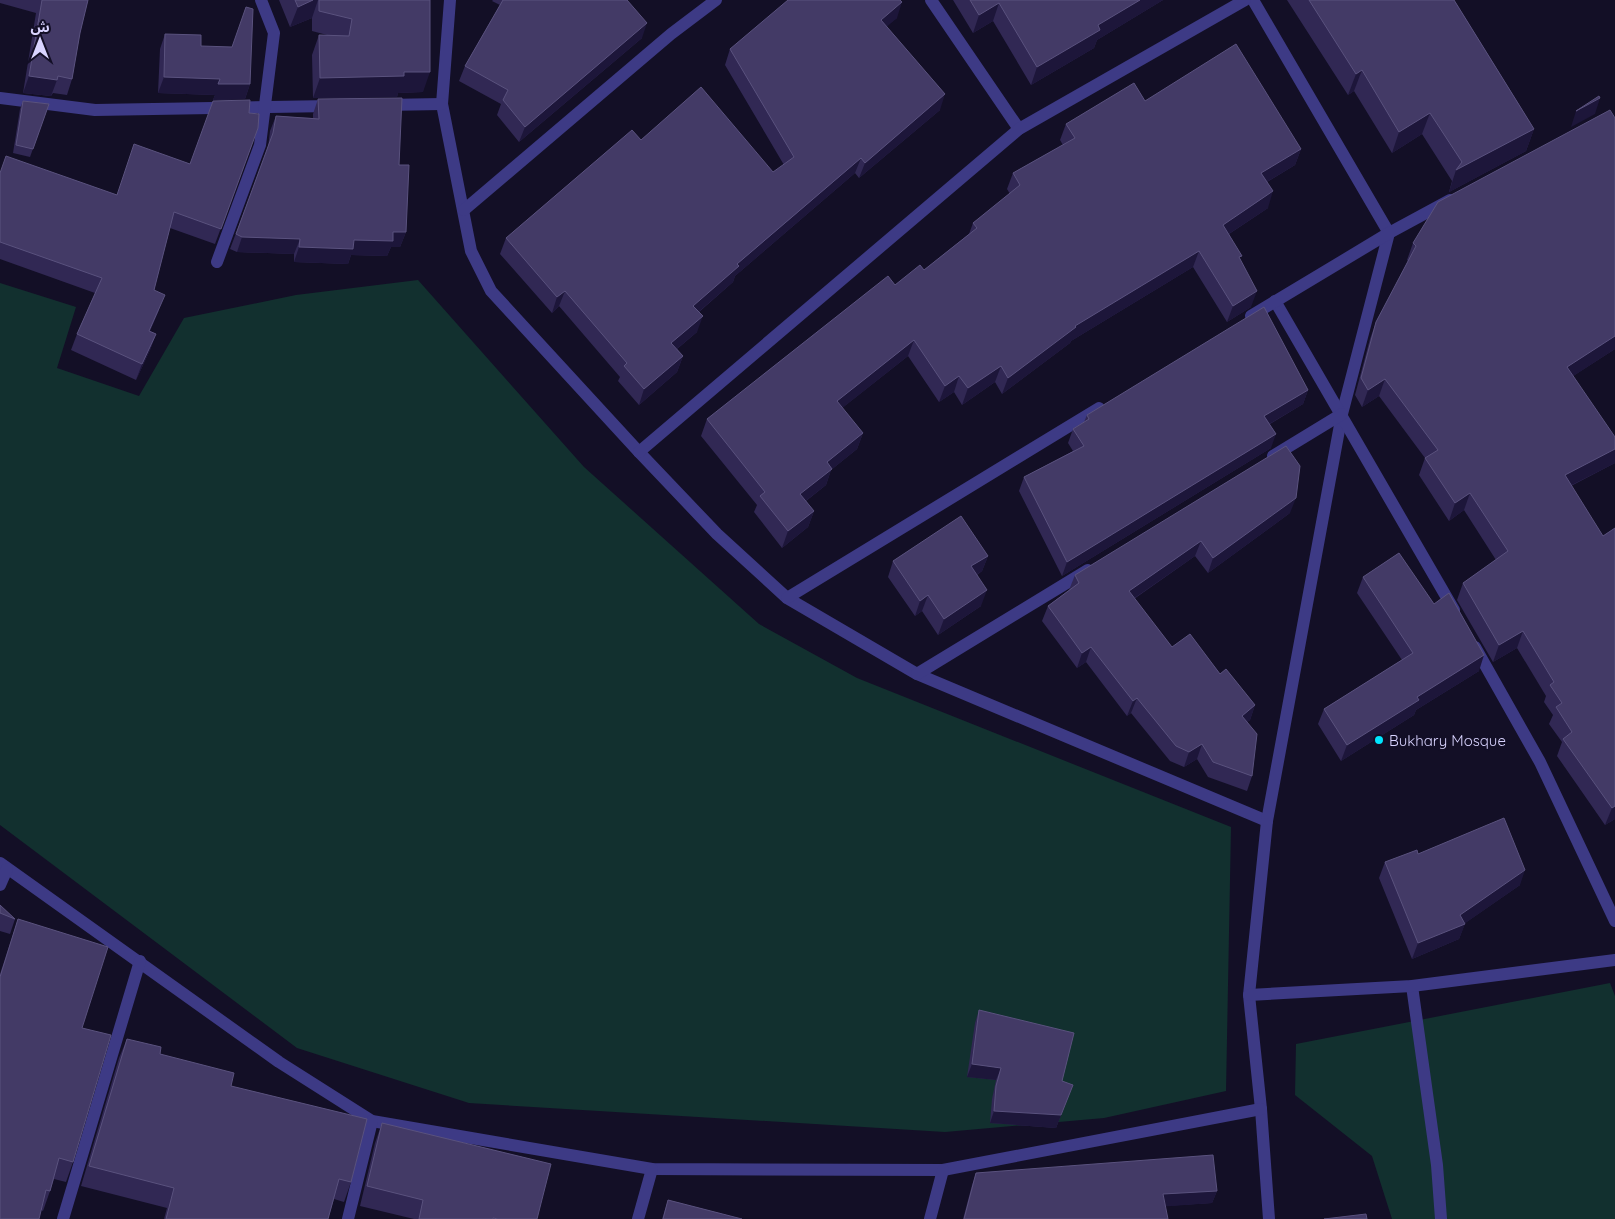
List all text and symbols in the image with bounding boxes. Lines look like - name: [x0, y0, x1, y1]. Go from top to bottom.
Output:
- north arrow: [15, 15, 65, 65]
- text: ش: [30, 18, 50, 36]
- place label: Bukhary Mosque: [1389, 731, 1506, 750]
- marker: Bukhary Mosque: [1373, 734, 1385, 746]

